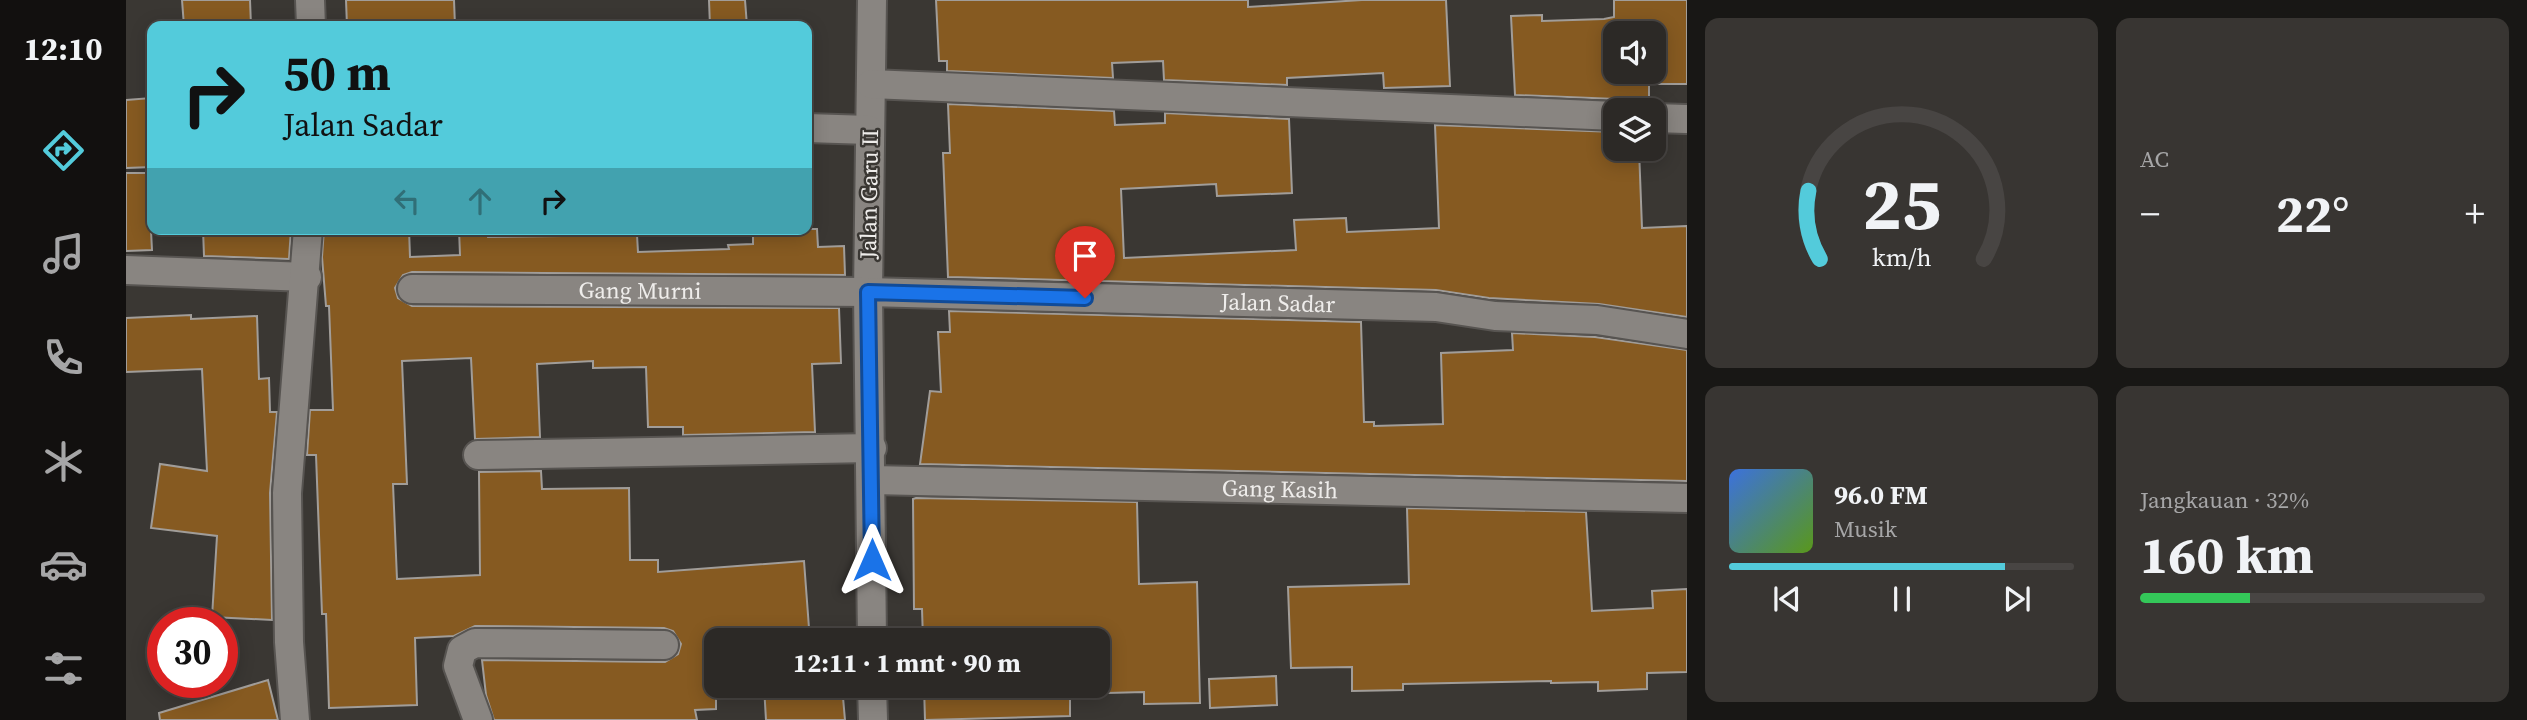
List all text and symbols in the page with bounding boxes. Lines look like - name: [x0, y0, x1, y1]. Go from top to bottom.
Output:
- map controls: [1603, 21, 1666, 161]
- button: sound: [1603, 21, 1666, 84]
- text: 12:10: [24, 27, 102, 71]
- text: 50 m: [283, 39, 391, 106]
- icon: right: [168, 49, 259, 140]
- button: layers: [1603, 98, 1666, 161]
- text: Jalan Sadar: [283, 103, 443, 147]
- icon: directions: [39, 126, 88, 175]
- street label: Jalan Garu II: [852, 129, 886, 260]
- text: AC: [2140, 143, 2169, 175]
- text: 25: [1862, 154, 1941, 253]
- text: 22°: [2276, 178, 2349, 249]
- icon: left: [388, 182, 426, 220]
- icon: ahead: [461, 182, 499, 220]
- icon: right: [534, 182, 572, 220]
- text: −: [2140, 188, 2160, 240]
- text: +: [2465, 188, 2485, 240]
- pin: [1055, 226, 1115, 298]
- icon: music: [39, 229, 88, 278]
- icon: arrive: [1066, 237, 1104, 275]
- text: km/h: [1872, 240, 1931, 274]
- street label: Gang Murni: [579, 274, 702, 307]
- street label: Jalan Sadar: [1219, 285, 1336, 320]
- icon: phone: [39, 333, 88, 382]
- icon: climate: [39, 437, 88, 486]
- street label: Gang Kasih: [1222, 472, 1338, 506]
- text: 96.0 FM: [1834, 477, 1928, 513]
- text: Jangkauan · 32%: [2140, 484, 2309, 516]
- text: Musik: [1834, 513, 1897, 545]
- text: 160 km: [2140, 519, 2314, 590]
- position arrow: [835, 523, 909, 597]
- icon: car: [39, 540, 88, 589]
- icon: previous: [1768, 580, 1806, 618]
- icon: pause: [1883, 580, 1921, 618]
- icon: next: [1998, 580, 2036, 618]
- speed limit sign: 30: [147, 607, 238, 698]
- icon: filters: [39, 644, 88, 693]
- text: 12:11 · 1 mnt · 90 m: [793, 645, 1021, 681]

